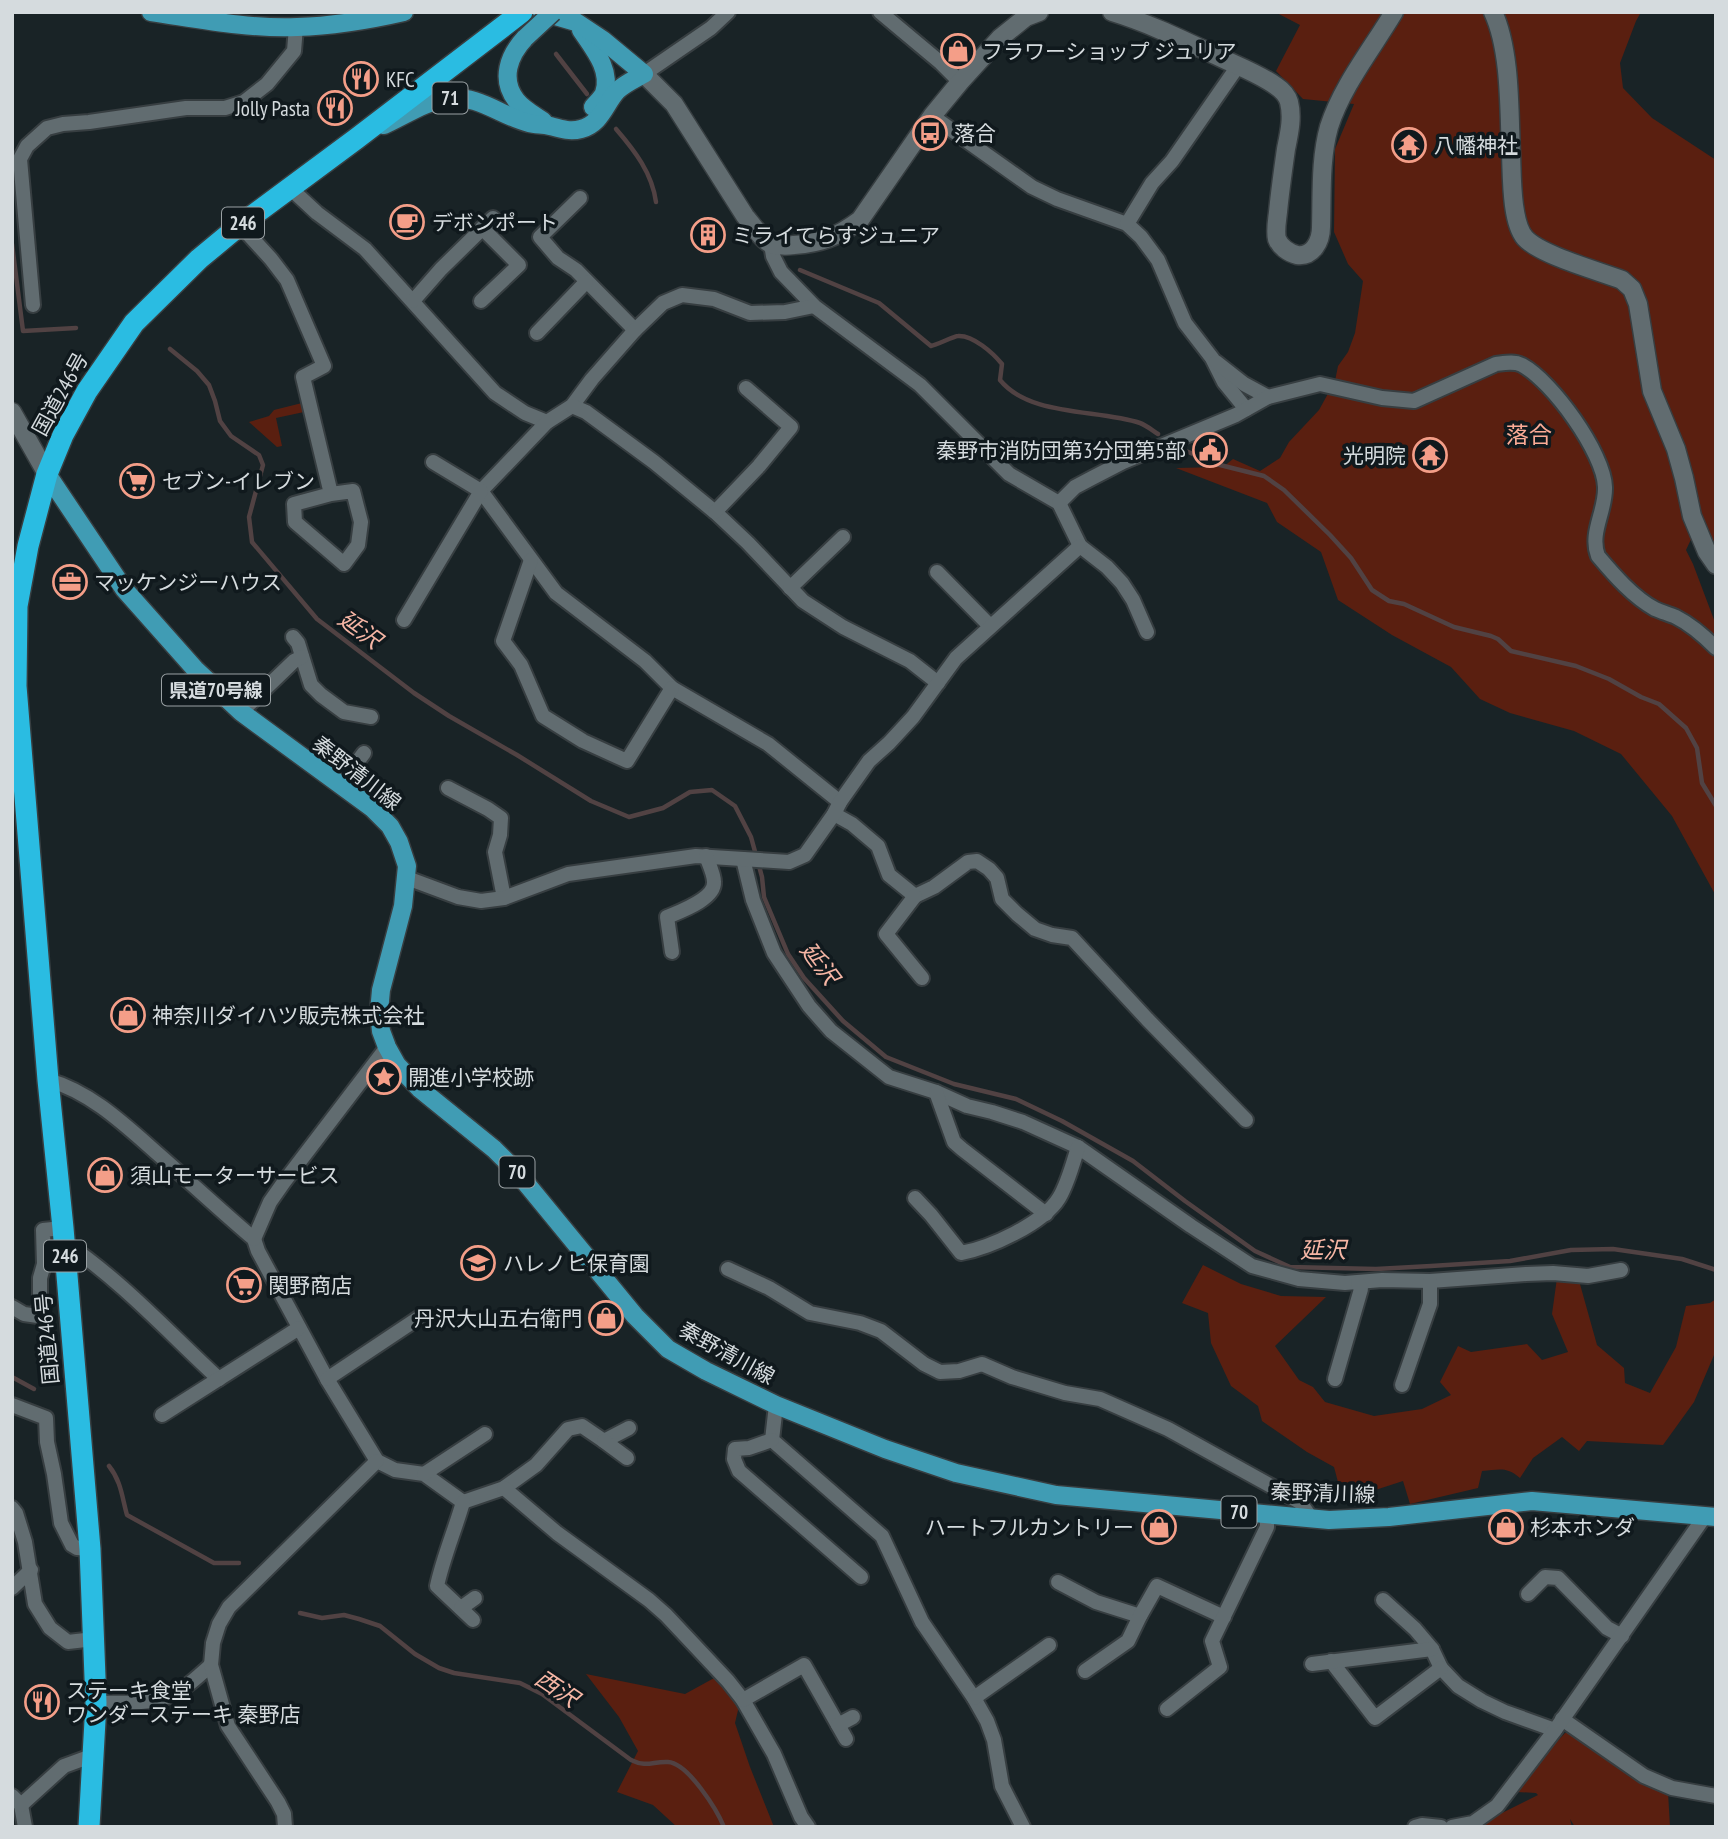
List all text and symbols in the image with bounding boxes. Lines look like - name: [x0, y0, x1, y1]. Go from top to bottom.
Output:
- shop icon: フラワーショップ ジュリア: [939, 32, 977, 70]
- place label: フラワーショップ ジュリア: [982, 38, 1237, 65]
- restaurant icon: KFC: [342, 60, 380, 98]
- place label: KFC: [386, 66, 415, 93]
- road number: 71: [433, 82, 468, 114]
- restaurant icon: Jolly Pasta: [316, 89, 354, 127]
- place label: Jolly Pasta: [235, 95, 310, 122]
- bus stop icon: 落合: [911, 114, 949, 152]
- place label: 落合: [954, 120, 996, 147]
- temple icon: 八幡神社: [1390, 126, 1428, 164]
- place label: 八幡神社: [1434, 132, 1518, 159]
- cafe icon: デボンポート: [388, 203, 426, 241]
- road number: 246: [222, 208, 264, 238]
- place label: デボンポート: [432, 209, 558, 236]
- building icon: ミライてらすジュニア: [689, 216, 727, 254]
- place label: ミライてらすジュニア: [732, 222, 940, 249]
- street label: 国道246号: [26, 348, 94, 440]
- district label: 落合: [1506, 420, 1552, 449]
- public building icon: 秦野市消防団第3分団第5部: [1191, 431, 1229, 469]
- temple icon: 光明院: [1411, 436, 1449, 474]
- place label: 秦野市消防団第3分団第5部: [936, 437, 1186, 464]
- place label: 光明院: [1343, 442, 1406, 469]
- supermarket icon: セブン-イレブン: [118, 462, 156, 500]
- place label: セブン-イレブン: [162, 468, 315, 495]
- office icon: マッケンジーハウス: [51, 563, 89, 601]
- place label: マッケンジーハウス: [94, 569, 282, 596]
- water label: 延沢: [333, 604, 390, 656]
- road number: 県道70号線: [162, 674, 270, 706]
- street label: 秦野清川線: [307, 730, 407, 816]
- water label: 延沢: [795, 936, 847, 992]
- shop icon: 神奈川ダイハツ販売株式会社: [109, 996, 147, 1034]
- place label: 神奈川ダイハツ販売株式会社: [152, 1002, 425, 1029]
- place icon: 開進小学校跡: [365, 1058, 403, 1096]
- place label: 開進小学校跡: [408, 1064, 534, 1091]
- shop icon: 須山モーターサービス: [86, 1156, 124, 1194]
- road number: 70: [500, 1156, 534, 1188]
- place label: 須山モーターサービス: [130, 1162, 340, 1189]
- water label: 延沢: [1300, 1235, 1349, 1264]
- road number: 246: [44, 1240, 86, 1272]
- school or university icon: ハレノヒ保育園: [459, 1244, 497, 1282]
- place label: ハレノヒ保育園: [503, 1250, 650, 1277]
- supermarket icon: 関野商店: [225, 1266, 263, 1304]
- place label: 関野商店: [268, 1272, 352, 1299]
- street label: 国道246号: [30, 1292, 64, 1386]
- shop icon: 丹沢大山五右衛門: [587, 1299, 625, 1337]
- place label: 丹沢大山五右衛門: [414, 1305, 582, 1332]
- street label: 秦野清川線: [675, 1316, 779, 1390]
- street label: 秦野清川線: [1270, 1478, 1376, 1508]
- road number: 70: [1222, 1496, 1256, 1528]
- shop icon: ハートフルカントリー: [1140, 1508, 1178, 1546]
- shop icon: 杉本ホンダ: [1487, 1508, 1525, 1546]
- place label: ハートフルカントリー: [925, 1514, 1134, 1541]
- place label: 杉本ホンダ: [1530, 1514, 1635, 1541]
- water label: 西沢: [530, 1663, 587, 1715]
- place label: ステーキ食堂 ワンダーステーキ 秦野店: [66, 1677, 300, 1728]
- restaurant icon: ステーキ食堂 ワンダーステーキ 秦野店: [23, 1683, 61, 1721]

